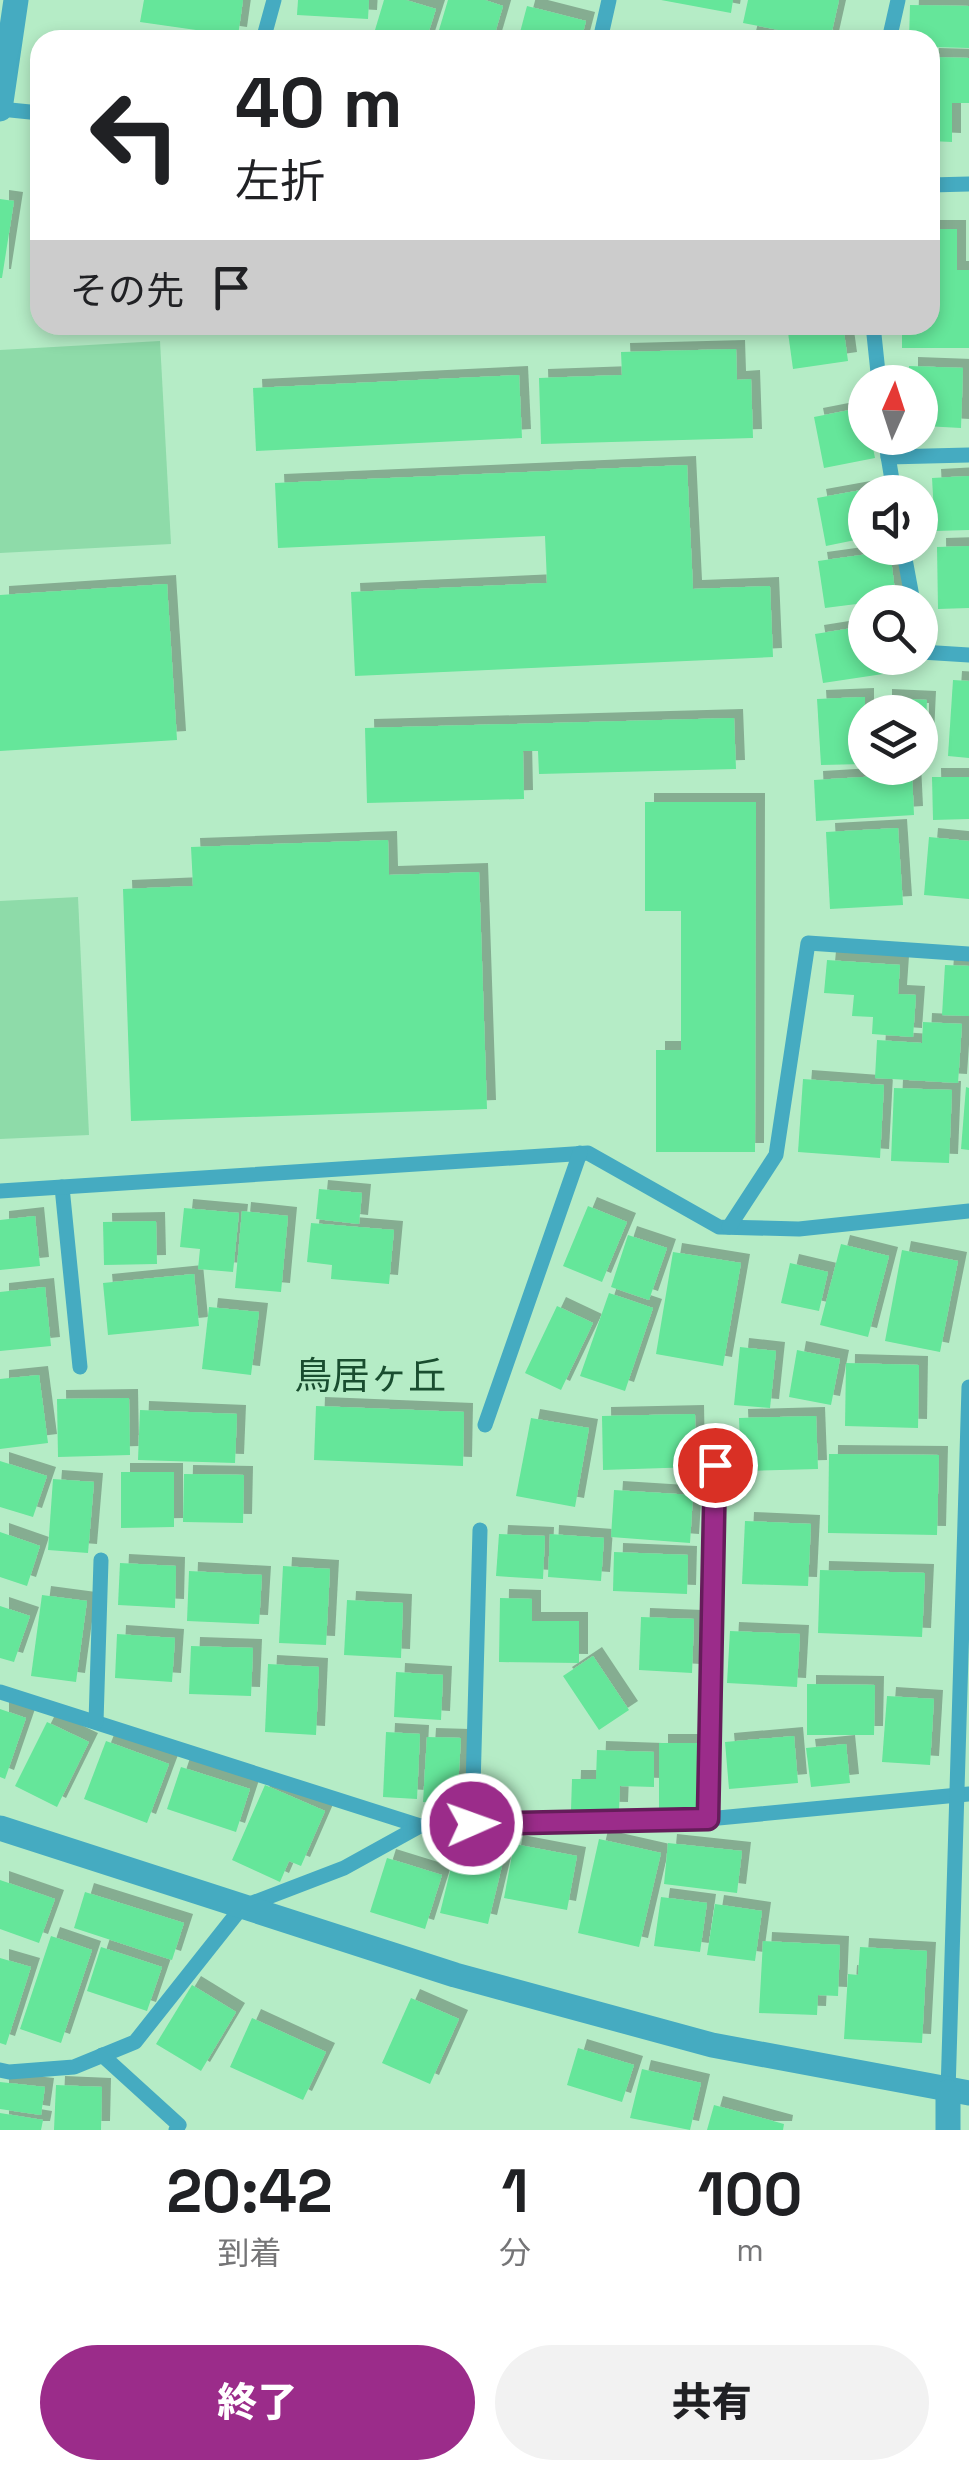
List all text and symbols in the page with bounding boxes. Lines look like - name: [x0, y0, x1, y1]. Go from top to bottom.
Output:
- text: 40 m: [235, 58, 402, 147]
- icon: left: [70, 70, 200, 200]
- text: 左折: [235, 153, 325, 210]
- icon: arrive: [204, 260, 259, 315]
- text: その先: [70, 267, 184, 315]
- north arrow: [848, 365, 938, 455]
- map controls: [848, 365, 938, 785]
- button: sound: [848, 475, 938, 565]
- button: search: [848, 585, 938, 675]
- button: layers: [848, 695, 938, 785]
- district label: 鳥居ヶ丘: [294, 1352, 446, 1400]
- pin: [673, 1423, 758, 1508]
- icon: arrive: [688, 1438, 743, 1493]
- position arrow: [420, 1772, 524, 1876]
- text: 20:42: [166, 2153, 333, 2230]
- text: 1: [502, 2153, 529, 2230]
- text: 100: [698, 2156, 803, 2233]
- text: m: [736, 2230, 764, 2270]
- text: 到着: [218, 2233, 282, 2273]
- text: 分: [499, 2233, 531, 2273]
- button: 終了: [40, 2345, 475, 2460]
- button: 共有: [495, 2345, 929, 2460]

